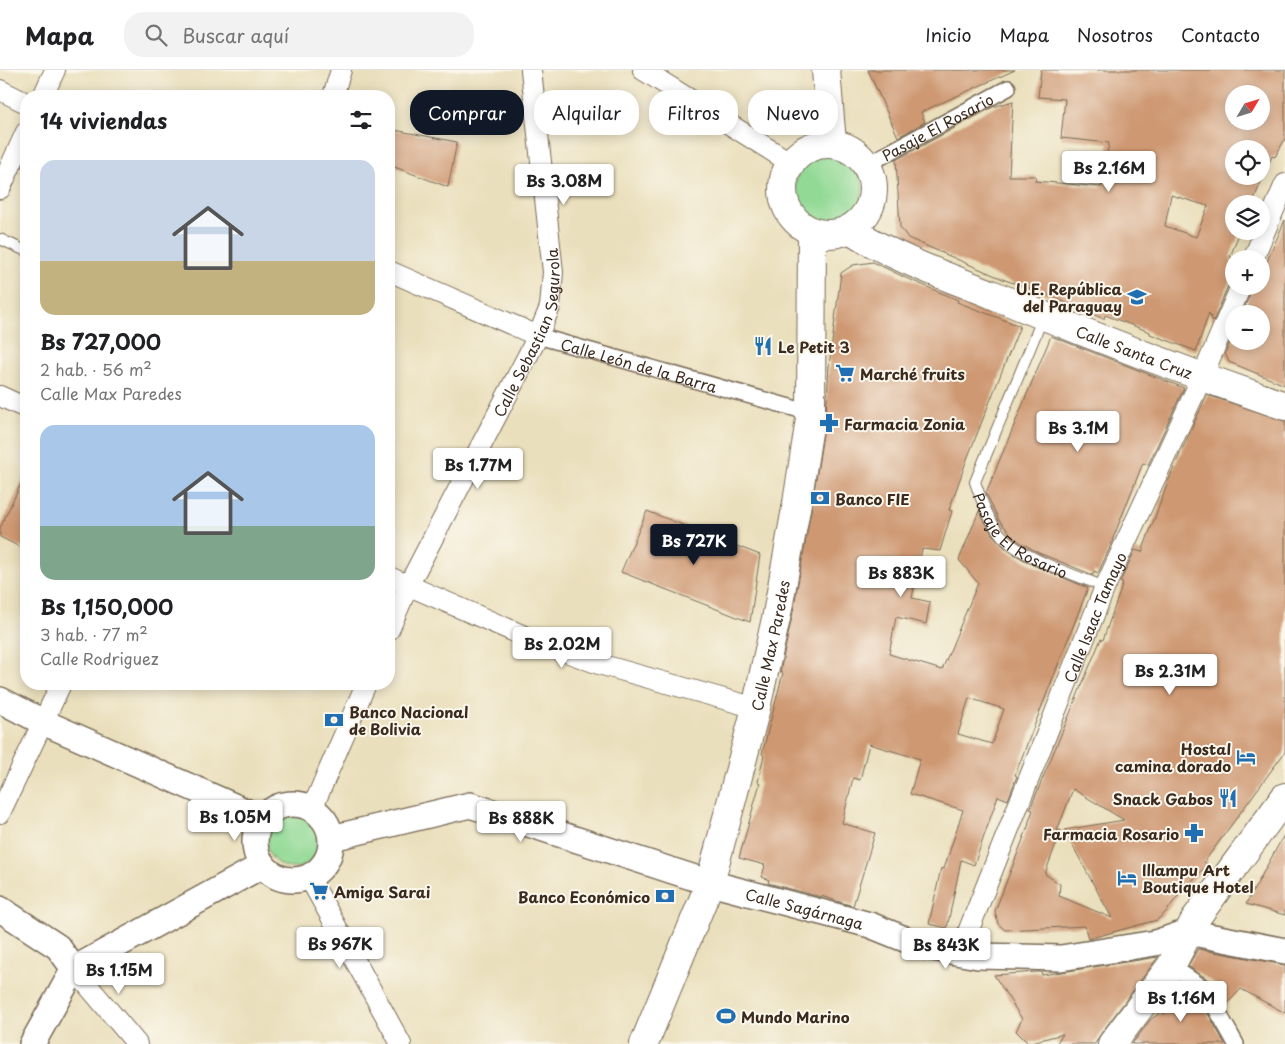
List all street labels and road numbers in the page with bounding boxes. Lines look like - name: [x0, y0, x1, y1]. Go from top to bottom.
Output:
- street label: Pasaje El Rosario: [877, 87, 997, 166]
- street label: Calle Sebastian Segurola: [487, 247, 565, 421]
- street label: Calle Santa Cruz: [1073, 319, 1196, 384]
- street label: Calle León de la Barra: [558, 332, 720, 398]
- street label: Pasaje El Rosario: [968, 489, 1071, 583]
- street label: Calle Isaac Tamayo: [1057, 548, 1131, 686]
- street label: Calle Max Paredes: [744, 578, 794, 713]
- street label: Calle Sagárnaga: [743, 881, 867, 934]

